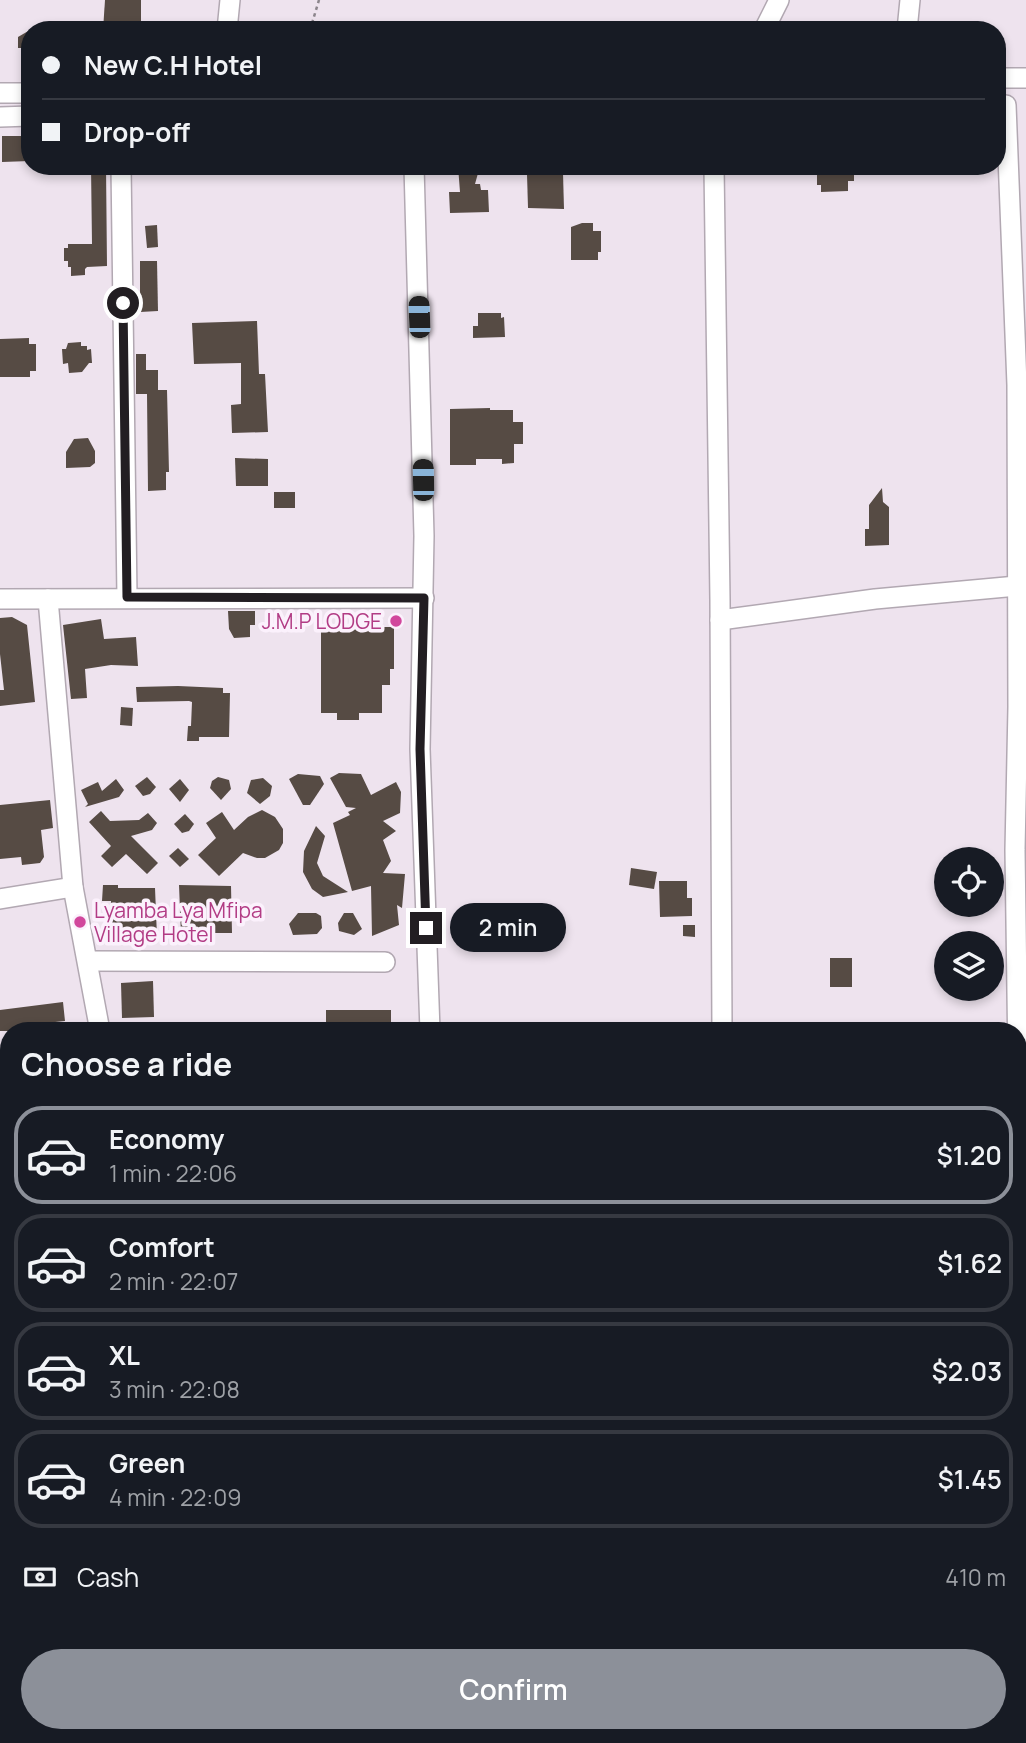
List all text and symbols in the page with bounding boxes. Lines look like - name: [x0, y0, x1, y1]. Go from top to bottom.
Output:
- text: New C.H Hotel: [84, 47, 262, 83]
- text: Drop-off: [84, 114, 190, 150]
- route start: [107, 287, 139, 319]
- car: [408, 296, 431, 338]
- car: [413, 459, 434, 501]
- place label: J.M.P LODGE: [262, 607, 382, 635]
- marker: J.M.P LODGE: [388, 613, 404, 629]
- map controls: [934, 847, 1004, 1001]
- button: locate: [934, 847, 1004, 917]
- place label: Lyamba Lya Mfipa Village Hotel: [94, 896, 263, 948]
- callout: 2 min: [450, 904, 566, 953]
- text: 2 min: [479, 911, 537, 943]
- route end: [410, 912, 442, 944]
- marker: Lyamba Lya Mfipa Village Hotel: [72, 914, 88, 930]
- button: layers: [934, 931, 1004, 1001]
- text: Choose a ride: [21, 1042, 232, 1086]
- text: Economy: [109, 1121, 224, 1157]
- icon: car: [25, 1124, 88, 1187]
- text: $1.20: [937, 1137, 1002, 1173]
- text: 1 min · 22:06: [109, 1157, 237, 1189]
- text: Comfort: [109, 1229, 215, 1265]
- icon: car: [25, 1232, 88, 1295]
- text: $1.62: [937, 1245, 1002, 1281]
- text: 2 min · 22:07: [109, 1265, 238, 1297]
- text: XL: [109, 1337, 140, 1373]
- icon: car: [25, 1340, 88, 1403]
- text: $2.03: [932, 1353, 1002, 1389]
- text: 3 min · 22:08: [109, 1373, 240, 1405]
- text: Green: [109, 1445, 185, 1481]
- icon: car: [25, 1448, 88, 1511]
- text: $1.45: [938, 1461, 1002, 1497]
- text: 4 min · 22:09: [109, 1481, 242, 1513]
- icon: cash: [21, 1558, 59, 1596]
- text: Cash: [77, 1559, 139, 1595]
- text: 410 m: [945, 1561, 1006, 1593]
- button: Confirm: [21, 1649, 1006, 1729]

